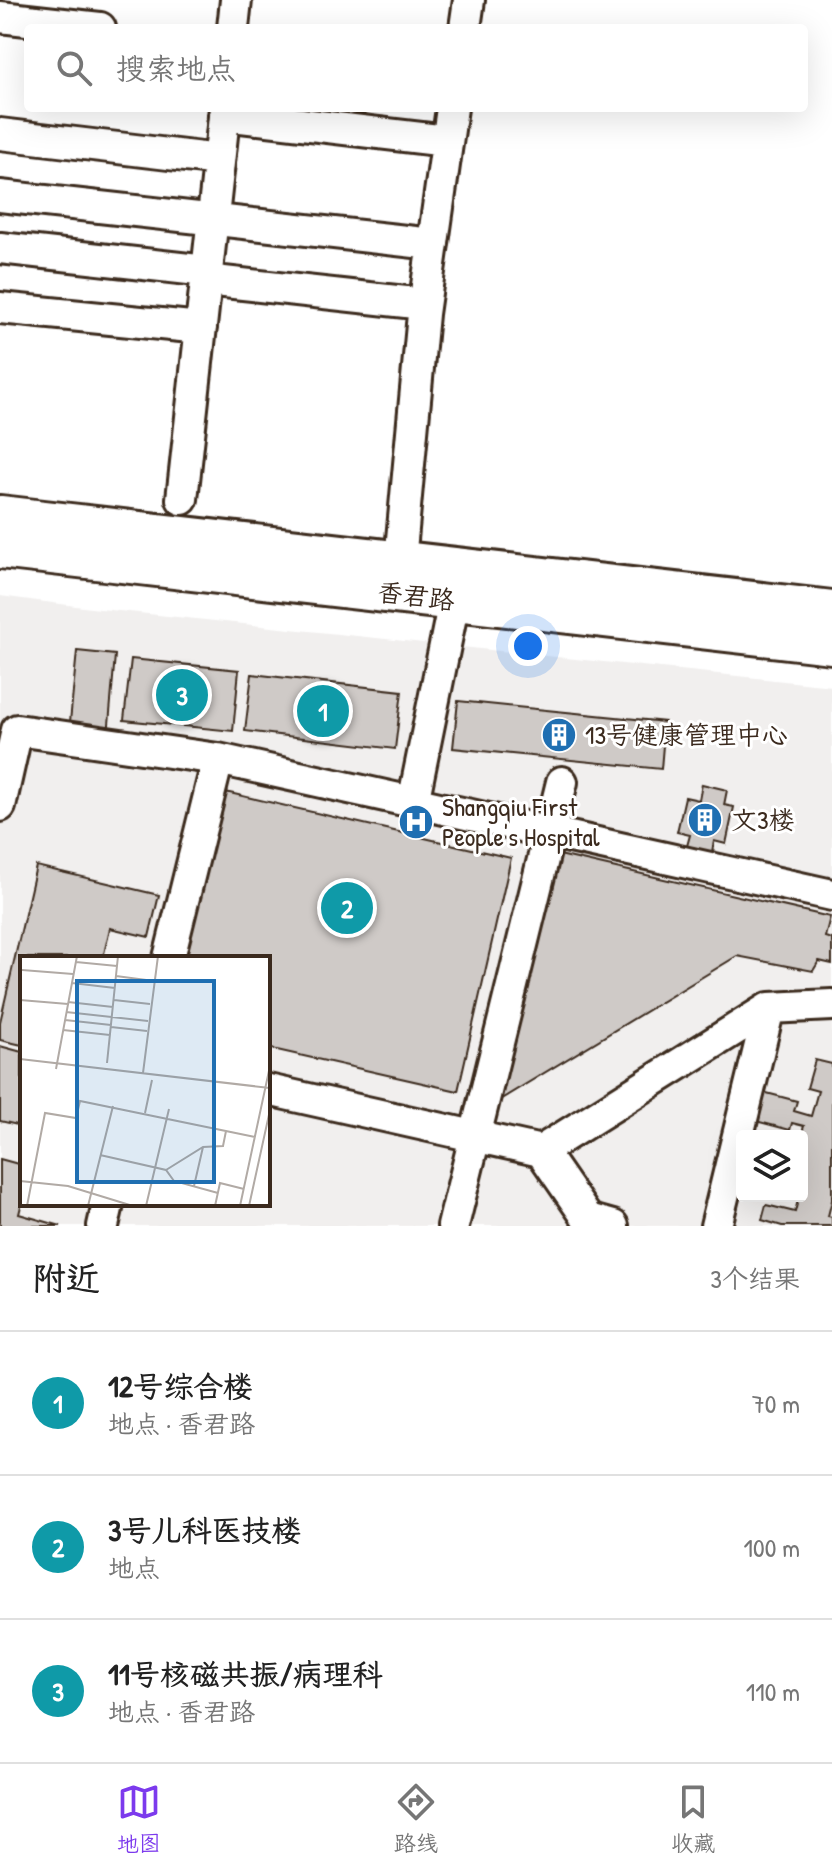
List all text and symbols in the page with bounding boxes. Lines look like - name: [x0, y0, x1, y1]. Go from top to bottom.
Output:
- search box: [24, 24, 808, 112]
- icon: search: [52, 46, 96, 90]
- text: 搜索地点: [116, 48, 236, 88]
- street label: 香君路: [375, 573, 457, 618]
- your location: [508, 626, 548, 666]
- pin: 3: [156, 665, 208, 725]
- pin: 1: [297, 681, 349, 741]
- building icon: 13号健康管理中心: [540, 716, 578, 754]
- place label: 13号健康管理中心: [585, 717, 788, 752]
- place label: Shangqiu First People's Hospital: [442, 789, 600, 854]
- building icon: 文3楼: [686, 801, 724, 839]
- place label: 文3楼: [731, 802, 795, 837]
- hospital icon: Shangqiu First People's Hospital: [397, 803, 435, 841]
- pin: 2: [321, 878, 373, 938]
- inset map: [20, 956, 270, 1206]
- map controls: [736, 1130, 808, 1202]
- button: layers: [736, 1130, 808, 1202]
- text: 附近: [32, 1255, 100, 1301]
- text: 3个结果: [710, 1261, 800, 1296]
- text: 12号综合楼: [108, 1366, 253, 1406]
- text: 1: [53, 1386, 63, 1421]
- text: 70 m: [752, 1386, 800, 1421]
- text: 地点 · 香君路: [108, 1406, 255, 1441]
- text: 3号儿科医技楼: [108, 1510, 301, 1550]
- text: 2: [52, 1530, 64, 1565]
- text: 100 m: [744, 1530, 800, 1565]
- text: 地点: [108, 1550, 160, 1585]
- text: 11号核磁共振/病理科: [108, 1654, 382, 1694]
- text: 3: [52, 1674, 64, 1709]
- text: 110 m: [746, 1674, 800, 1709]
- text: 地点 · 香君路: [108, 1694, 255, 1729]
- tab: 地图: [117, 1780, 161, 1858]
- tab: 路线: [394, 1780, 438, 1858]
- tab: 收藏: [671, 1780, 715, 1858]

